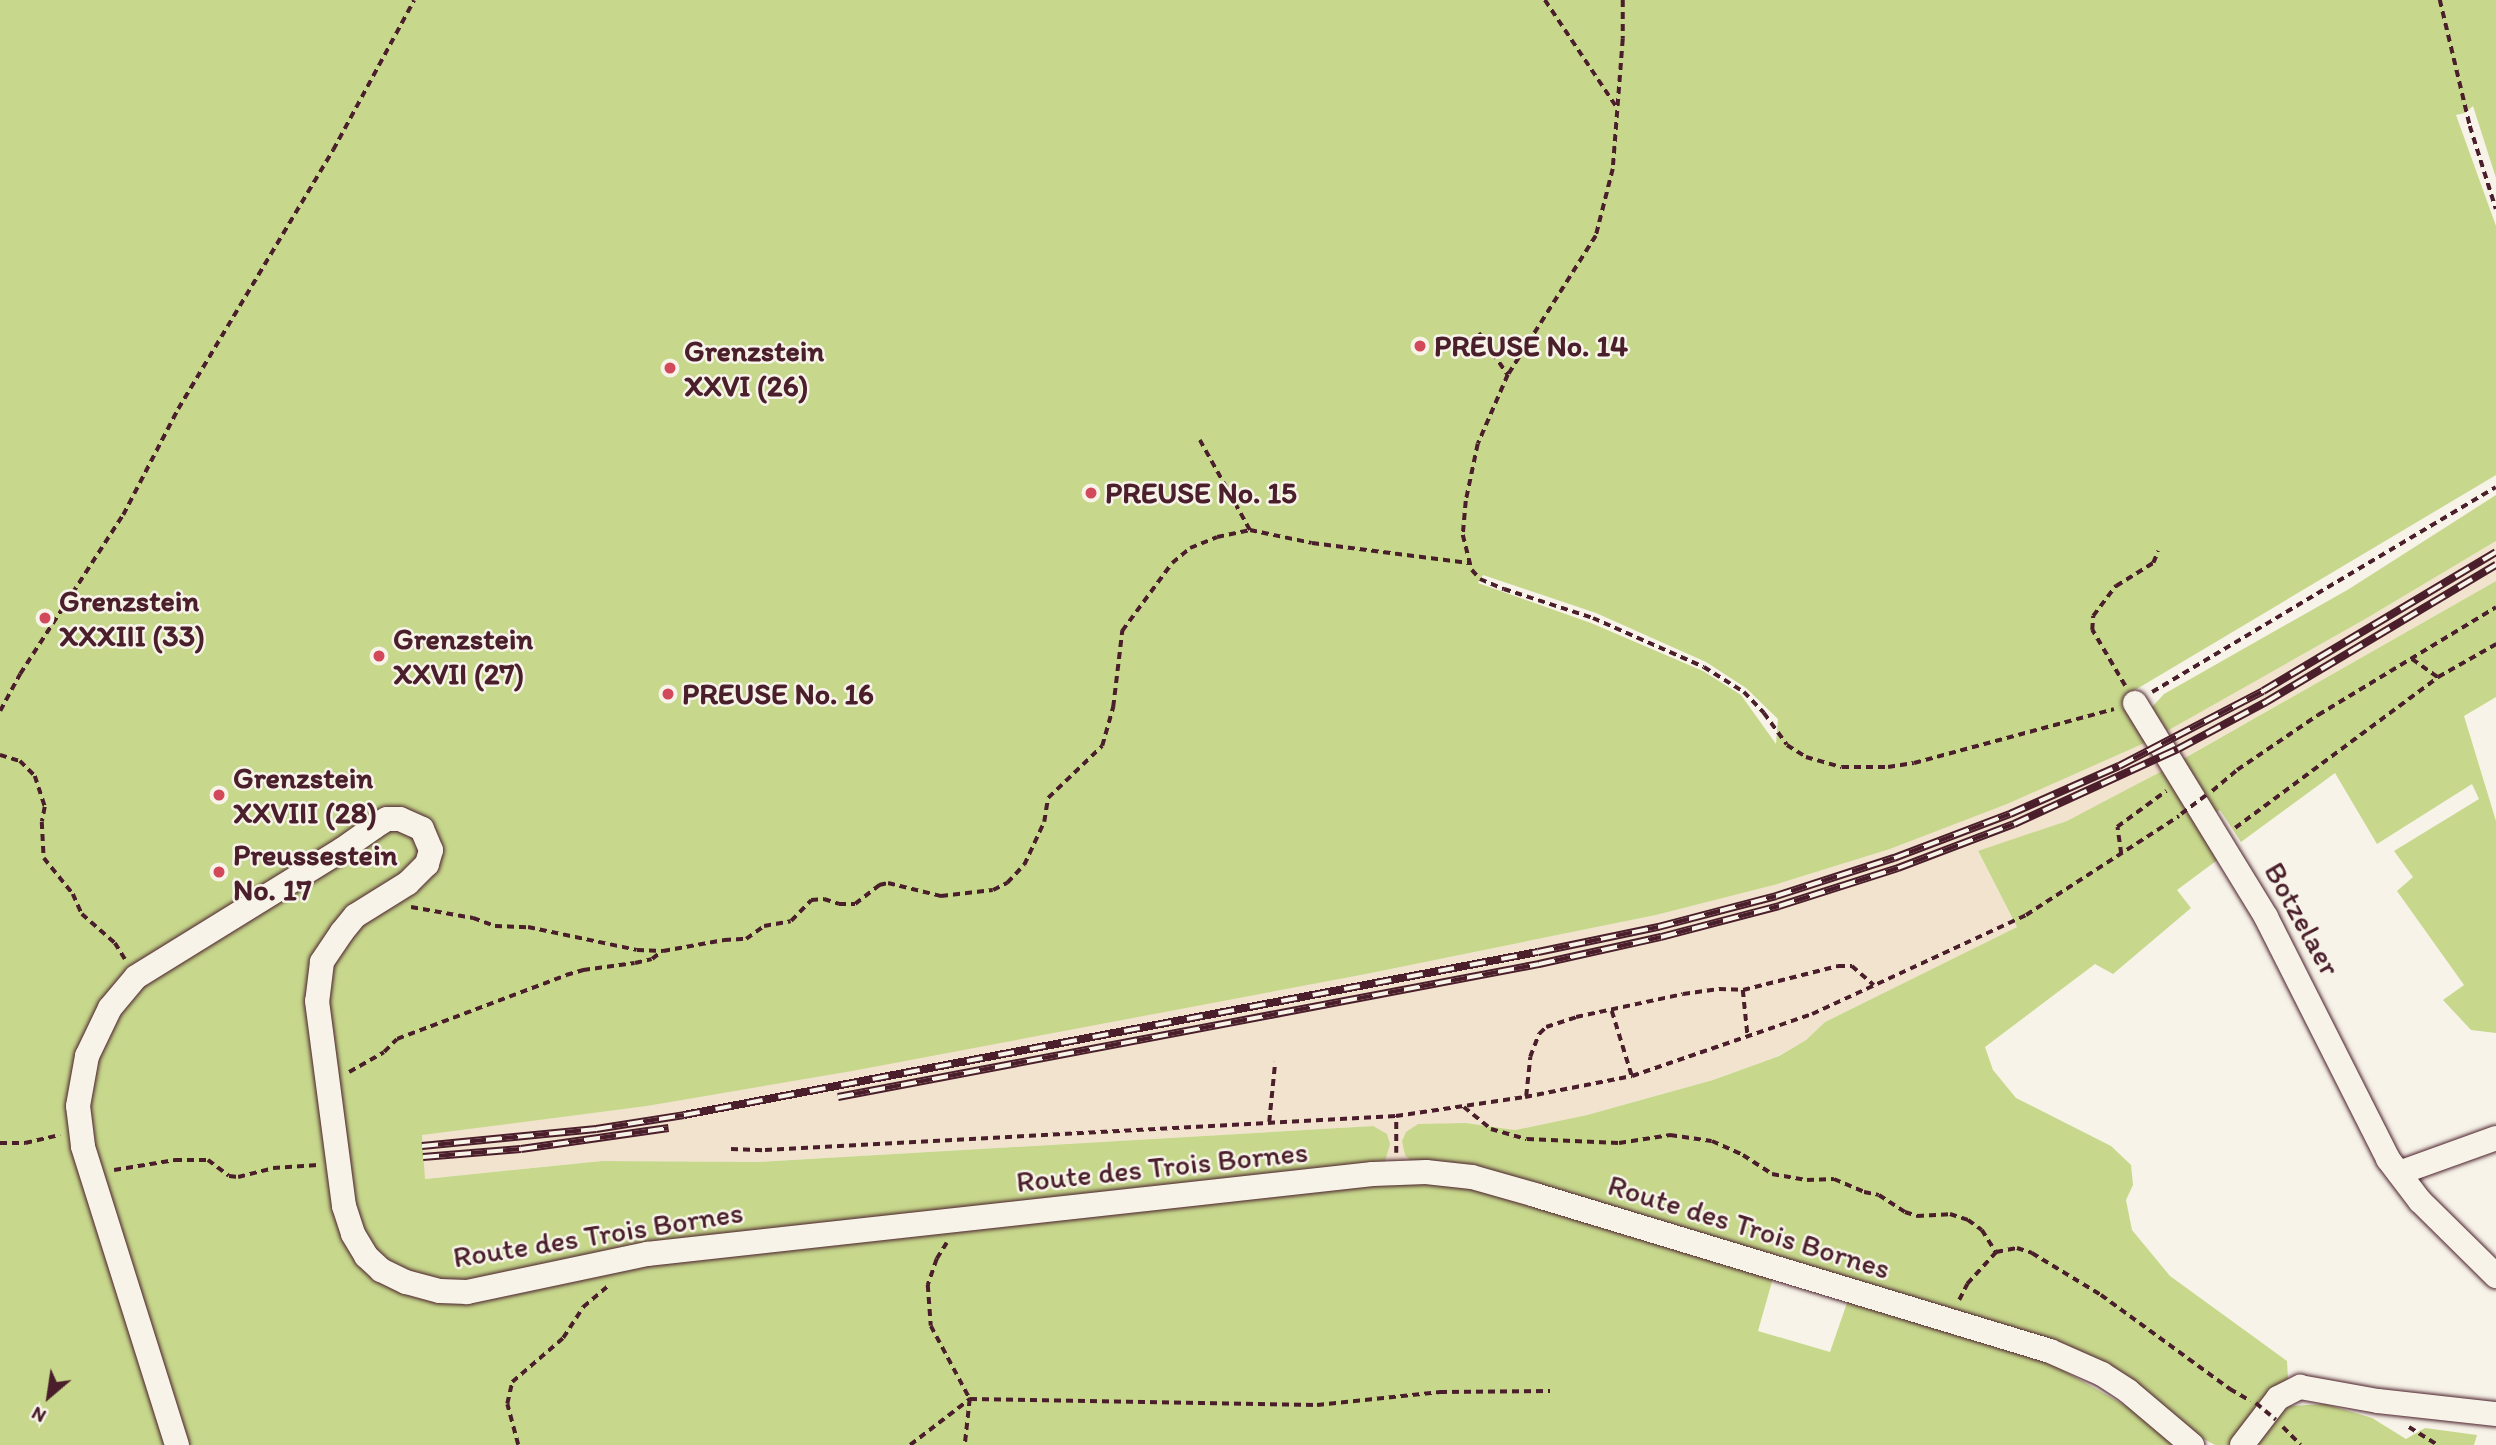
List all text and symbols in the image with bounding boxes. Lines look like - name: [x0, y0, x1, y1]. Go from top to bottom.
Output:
- place label: PREUSE No. 14: [1434, 328, 1628, 364]
- place label: Grenzstein XXVI (26): [684, 333, 824, 404]
- marker: PREUSE No. 14: [1412, 338, 1428, 354]
- marker: Grenzstein XXVI (26): [662, 360, 678, 376]
- place label: PREUSE No. 15: [1105, 475, 1297, 511]
- marker: PREUSE No. 15: [1083, 485, 1099, 501]
- place label: Grenzstein XXXIII (33): [59, 583, 205, 654]
- marker: Grenzstein XXXIII (33): [37, 610, 53, 626]
- place label: Grenzstein XXVII (27): [393, 621, 533, 692]
- marker: Grenzstein XXVII (27): [371, 648, 387, 664]
- place label: PREUSE No. 16: [682, 676, 874, 712]
- marker: PREUSE No. 16: [660, 686, 676, 702]
- place label: Grenzstein XXVIII (28): [233, 760, 377, 830]
- marker: Grenzstein XXVIII (28): [211, 787, 227, 803]
- place label: Preussestein No. 17: [233, 837, 398, 908]
- street label: Botzelaer: [2256, 856, 2348, 982]
- marker: Preussestein No. 17: [211, 864, 227, 880]
- street label: Route des Trois Bornes: [1014, 1134, 1310, 1200]
- street label: Route des Trois Bornes: [1604, 1167, 1894, 1287]
- street label: Route des Trois Bornes: [450, 1194, 746, 1276]
- north arrow: [14, 1361, 84, 1431]
- text: N: [27, 1402, 50, 1428]

